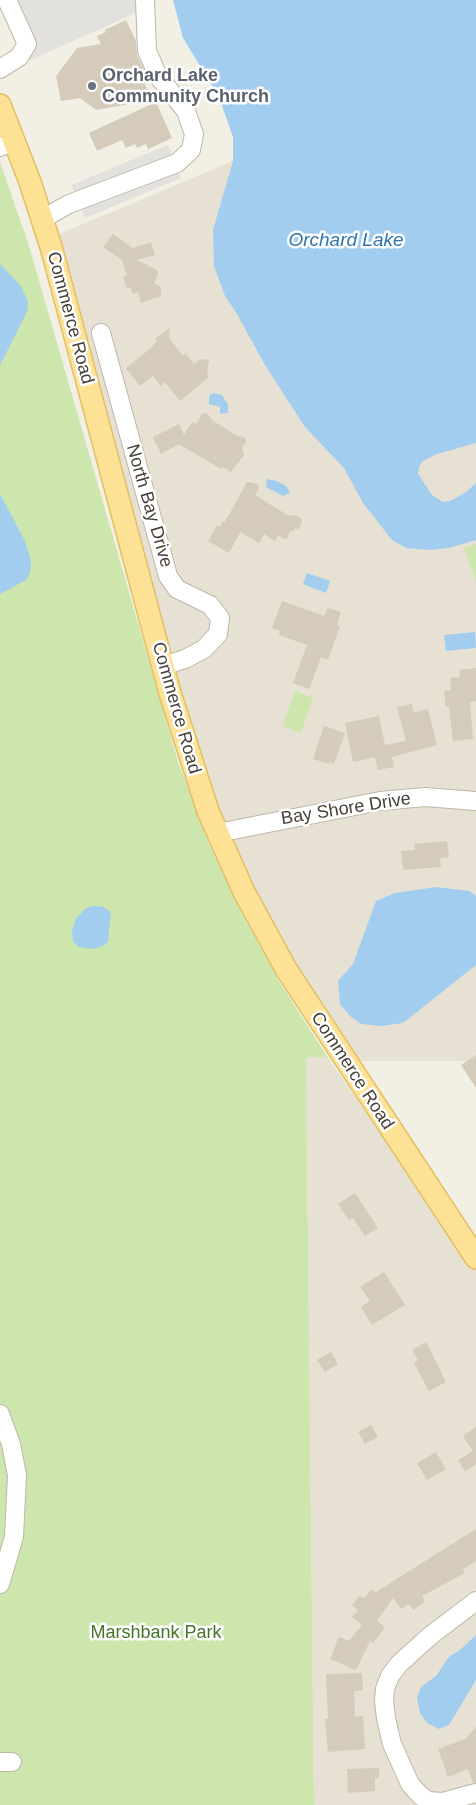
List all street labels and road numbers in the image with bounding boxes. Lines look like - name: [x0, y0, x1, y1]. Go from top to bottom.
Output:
- street label: Commerce Road: [42, 249, 98, 387]
- street label: North Bay Drive: [121, 442, 177, 570]
- street label: Commerce Road: [147, 640, 205, 776]
- street label: Bay Shore Drive: [280, 788, 412, 830]
- street label: Commerce Road: [306, 1008, 398, 1134]

